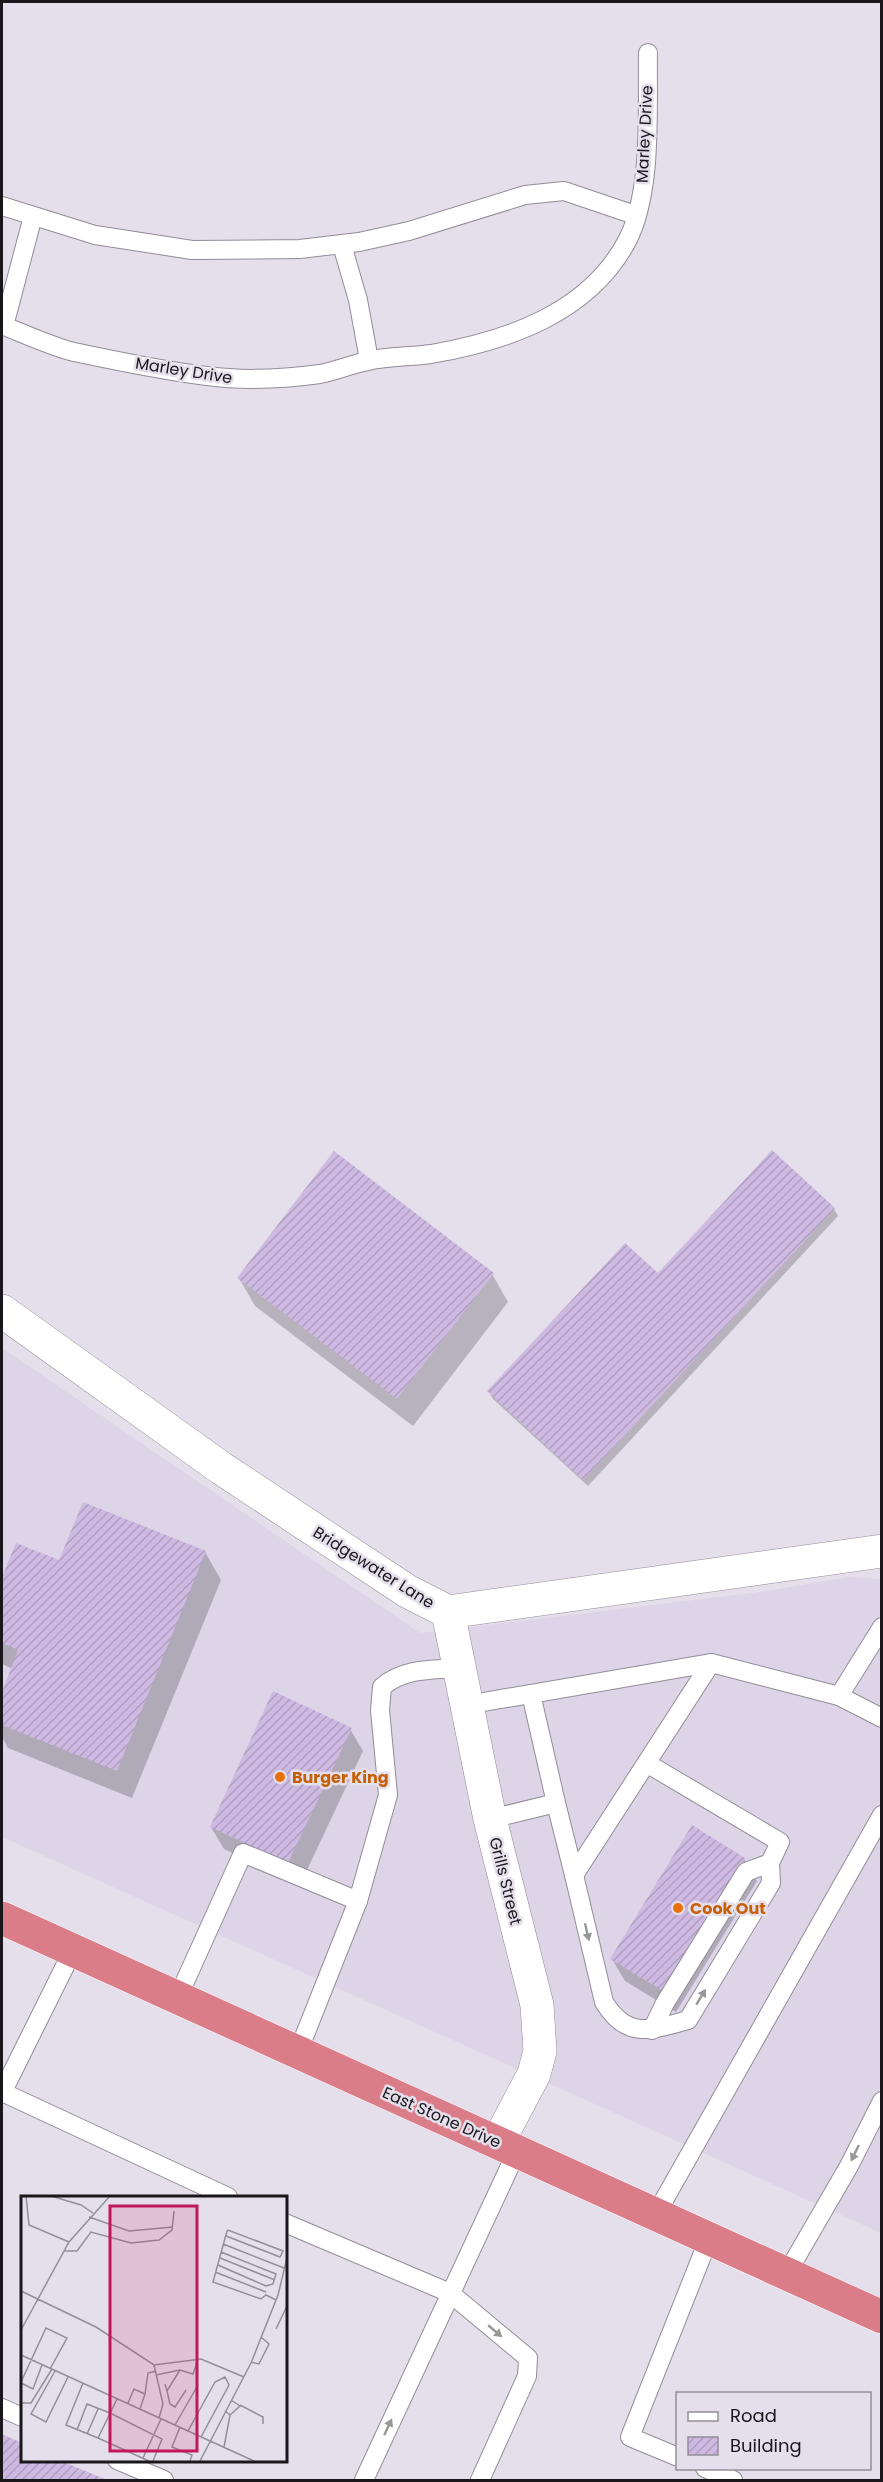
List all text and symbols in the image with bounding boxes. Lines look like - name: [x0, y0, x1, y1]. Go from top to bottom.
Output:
- street label: Marley Drive: [630, 85, 659, 183]
- street label: Marley Drive: [134, 351, 234, 390]
- street label: Bridgewater Lane: [309, 1521, 439, 1614]
- place label: Burger King: [292, 1766, 389, 1789]
- marker: Burger King: [273, 1770, 287, 1784]
- street label: Grills Street: [484, 1835, 528, 1928]
- place label: Cook Out: [690, 1897, 766, 1920]
- marker: Cook Out: [671, 1901, 685, 1915]
- one-way arrow: [583, 1923, 593, 1941]
- one-way arrow: [696, 1989, 707, 2005]
- street label: East Stone Drive: [379, 2081, 505, 2154]
- one-way arrow: [850, 2144, 860, 2161]
- inset map: [21, 2196, 286, 2461]
- one-way arrow: [487, 2324, 503, 2337]
- legend: [676, 2392, 871, 2470]
- text: Road: [730, 2403, 777, 2428]
- one-way arrow: [384, 2419, 393, 2436]
- text: Building: [730, 2433, 802, 2458]

